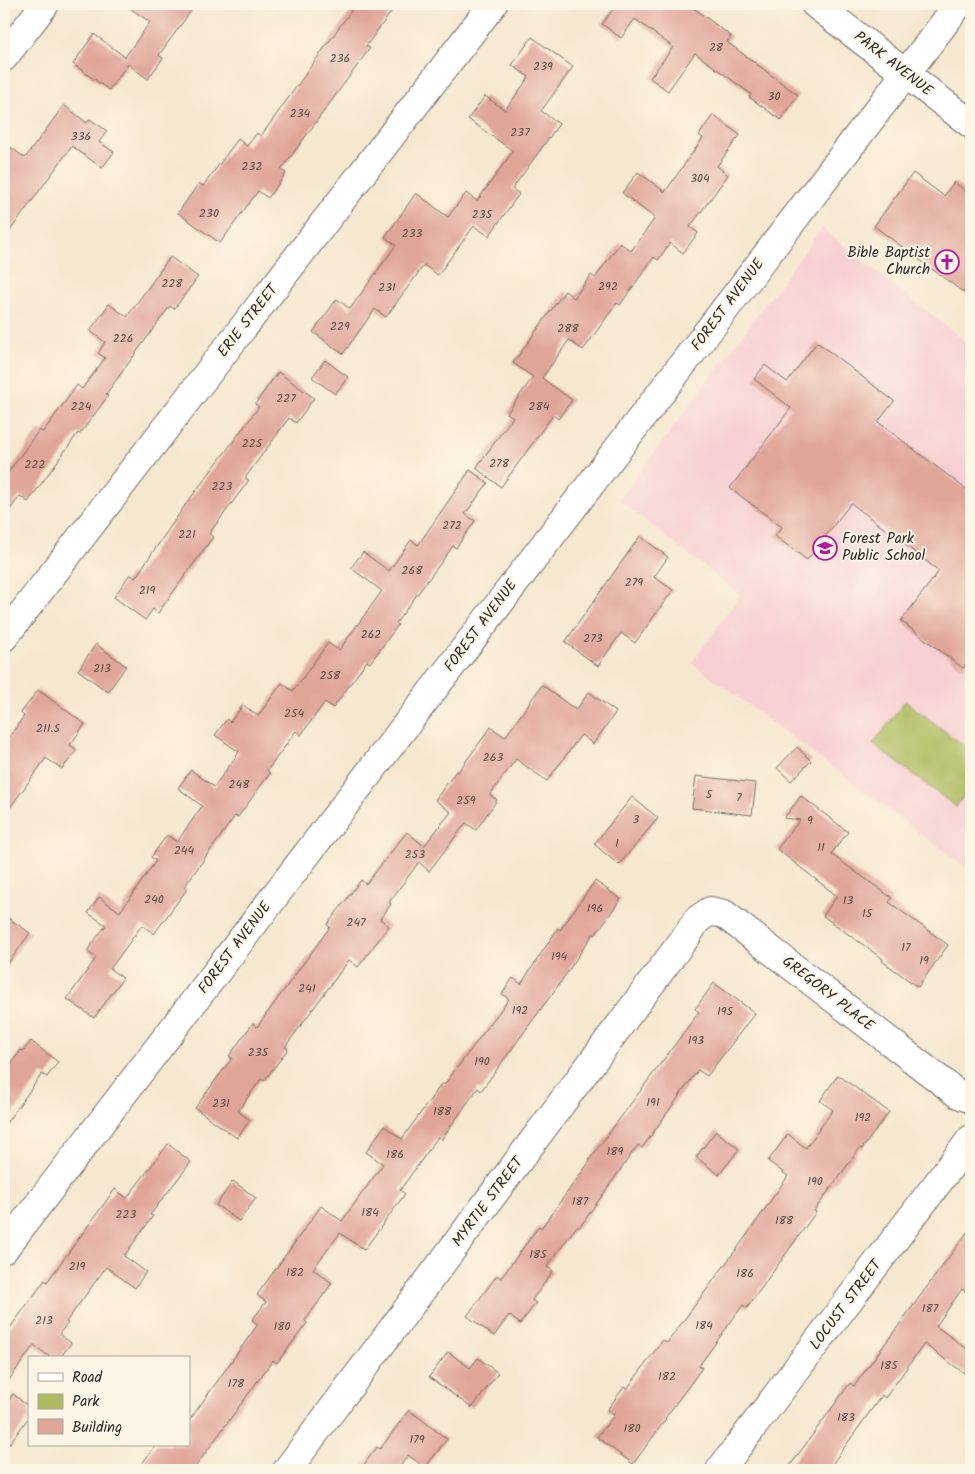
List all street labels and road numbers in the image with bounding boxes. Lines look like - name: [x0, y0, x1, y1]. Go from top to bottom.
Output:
- street label: PARK AVENUE: [848, 25, 939, 103]
- street label: FOREST AVENUE: [685, 253, 772, 356]
- street label: ERIE STREET: [212, 278, 286, 363]
- street label: FOREST AVENUE: [438, 574, 525, 677]
- street label: FOREST AVENUE: [192, 896, 279, 999]
- street label: GREGORY PLACE: [777, 950, 880, 1039]
- street label: MYRTIE STREET: [446, 1150, 531, 1252]
- street label: LOCUST STREET: [804, 1253, 889, 1355]

